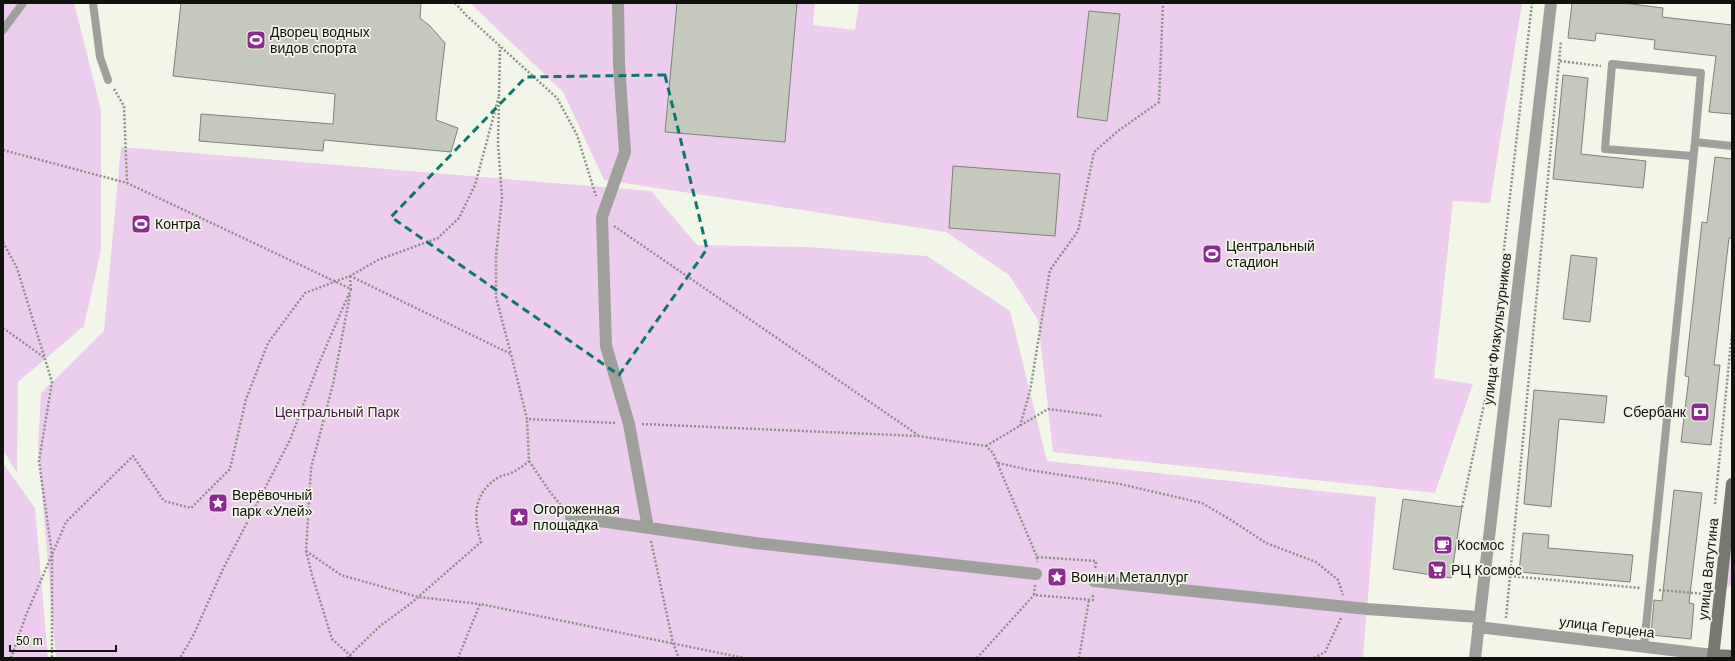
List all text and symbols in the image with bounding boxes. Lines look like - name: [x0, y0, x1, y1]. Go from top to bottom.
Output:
- place label: Дворец водных видов спорта: [270, 24, 370, 56]
- sports icon: Дворец водных видов спорта: [245, 29, 267, 51]
- sports icon: Контра: [130, 213, 152, 235]
- place label: Контра: [155, 216, 201, 232]
- place label: Центральный стадион: [1226, 238, 1315, 270]
- sports icon: Центральный стадион: [1201, 243, 1223, 265]
- street label: улица Физкультурников: [1480, 252, 1514, 406]
- bank icon: Сбербанк: [1689, 401, 1711, 423]
- park label: Центральный Парк: [275, 404, 400, 420]
- place label: Сбербанк: [1623, 404, 1687, 420]
- place label: Верёвочный парк «Улей»: [232, 487, 313, 519]
- place icon: Верёвочный парк «Улей»: [207, 492, 229, 514]
- place label: Огороженная площадка: [533, 501, 620, 533]
- place icon: Огороженная площадка: [508, 506, 530, 528]
- street label: улица Ватутина: [1695, 517, 1721, 621]
- cafe icon: Космос: [1432, 534, 1454, 556]
- place label: Космос: [1457, 537, 1504, 553]
- supermarket icon: РЦ Космос: [1426, 559, 1448, 581]
- place label: РЦ Космос: [1451, 562, 1522, 578]
- place icon: Воин и Металлург: [1046, 566, 1068, 588]
- place label: Воин и Металлург: [1071, 569, 1189, 585]
- street label: улица Герцена: [1558, 613, 1656, 641]
- scale bar: [10, 627, 116, 653]
- text: 50 m: [16, 634, 43, 648]

